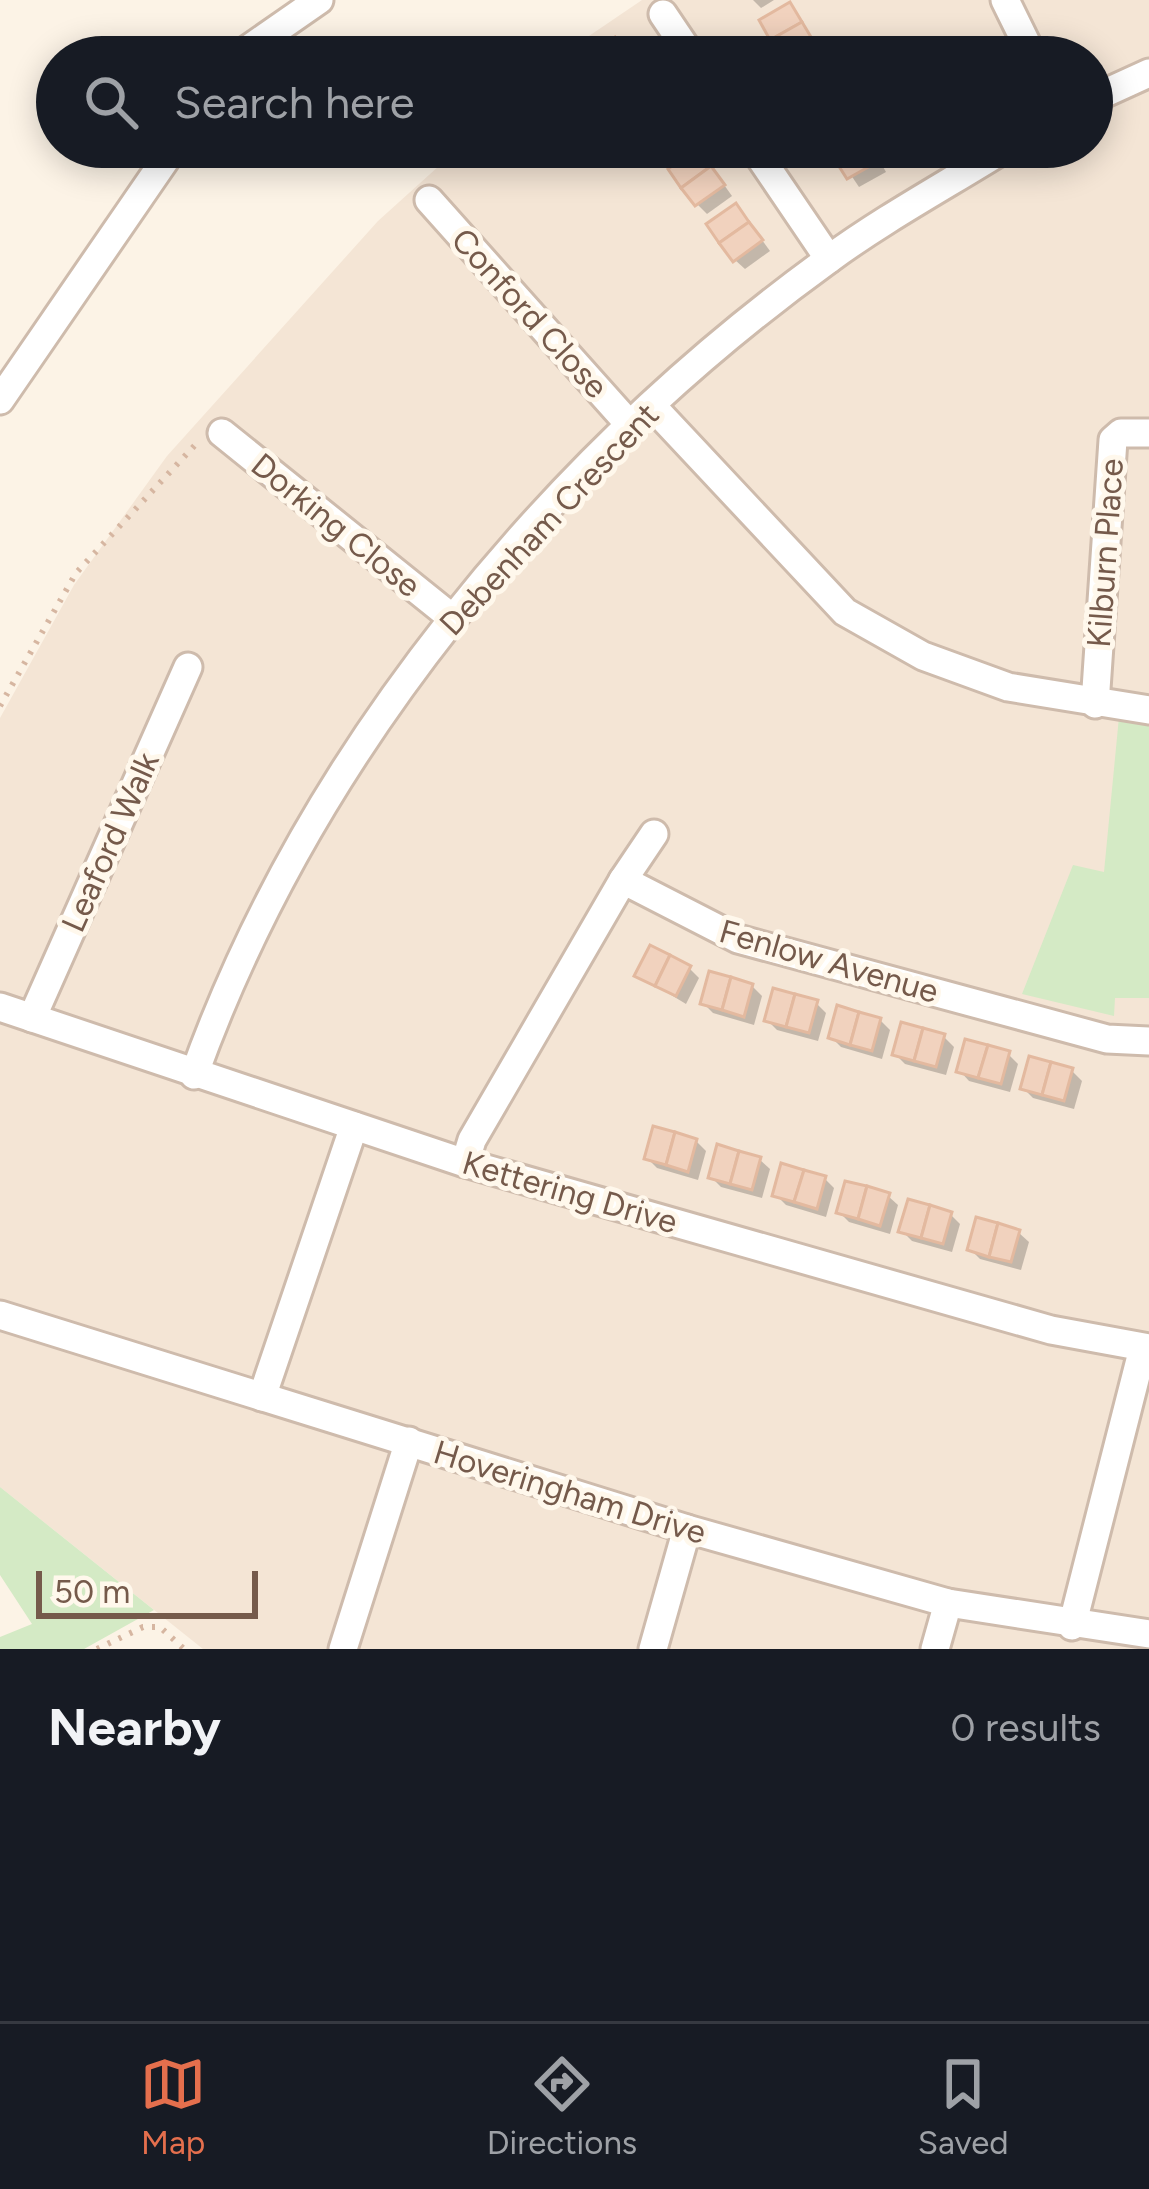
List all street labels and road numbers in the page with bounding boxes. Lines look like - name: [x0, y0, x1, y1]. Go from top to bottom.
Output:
- street label: Conford Close: [444, 220, 616, 406]
- street label: Debenham Crescent: [431, 395, 667, 643]
- street label: Dorking Close: [244, 445, 428, 605]
- street label: Kilburn Place: [1079, 457, 1131, 649]
- street label: Leaford Walk: [53, 746, 167, 938]
- street label: Fenlow Avenue: [715, 911, 943, 1011]
- street label: Kettering Drive: [458, 1143, 682, 1241]
- street label: Hoveringham Drive: [429, 1432, 711, 1552]

